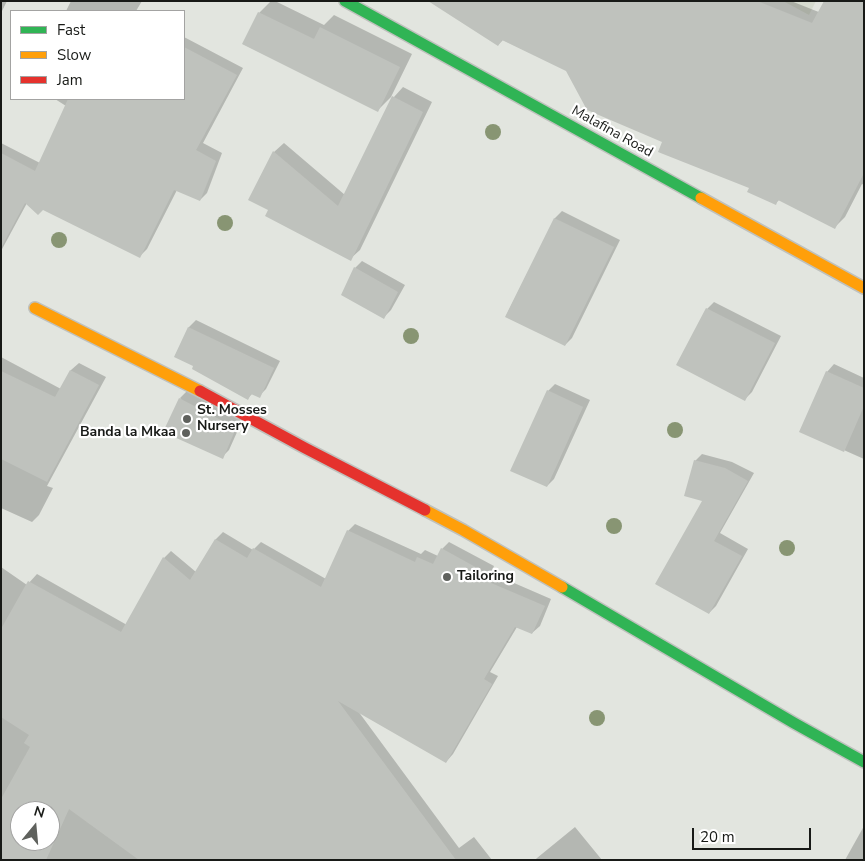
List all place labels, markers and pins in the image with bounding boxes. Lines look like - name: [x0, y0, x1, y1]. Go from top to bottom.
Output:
- place label: St. Mosses Nursery: [197, 403, 267, 436]
- marker: St. Mosses Nursery: [181, 413, 193, 425]
- place label: Banda la Mkaa: [80, 425, 176, 441]
- marker: Banda la Mkaa: [180, 427, 192, 439]
- place label: Tailoring: [457, 569, 514, 585]
- marker: Tailoring: [441, 571, 453, 583]

